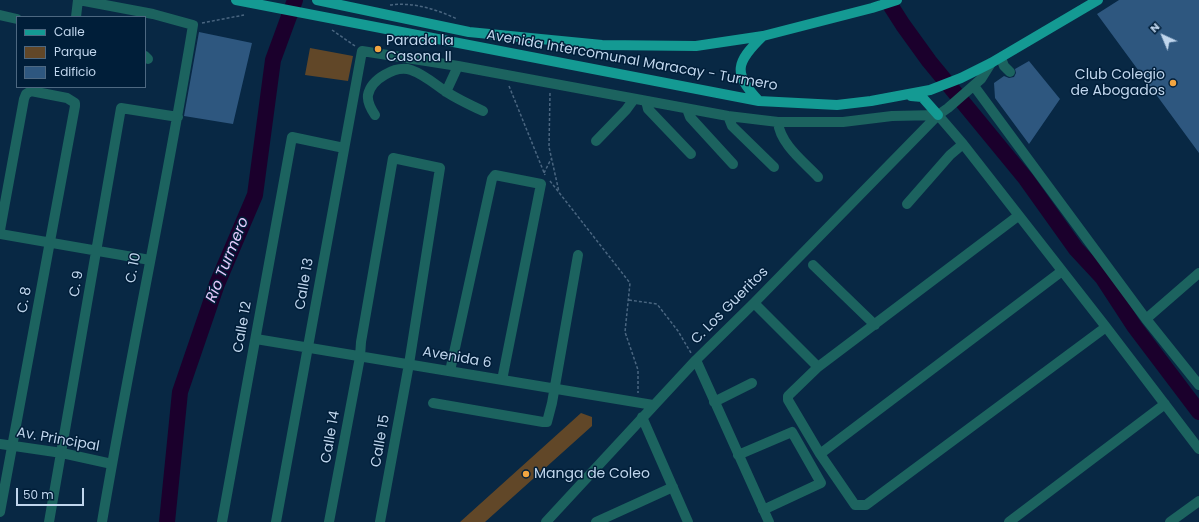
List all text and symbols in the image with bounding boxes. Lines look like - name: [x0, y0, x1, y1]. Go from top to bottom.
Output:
- legend: [16, 16, 146, 88]
- north arrow: [1143, 16, 1183, 56]
- text: N: [1146, 19, 1163, 36]
- text: Calle: [54, 23, 85, 40]
- street label: Avenida Intercomunal Maracay - Turmero: [485, 27, 779, 95]
- place label: Parada la Casona II: [386, 33, 454, 66]
- text: Parque: [54, 43, 97, 60]
- marker: Parada la Casona II: [373, 44, 383, 54]
- text: Edificio: [54, 63, 96, 80]
- place label: Club Colegio de Abogados: [1071, 67, 1165, 100]
- marker: Club Colegio de Abogados: [1168, 78, 1178, 88]
- water label: Río Turmero: [203, 215, 253, 305]
- street label: C. 10: [123, 251, 145, 285]
- street label: Calle 13: [292, 257, 318, 311]
- street label: C. Los Gueritos: [688, 264, 772, 348]
- street label: C. 9: [66, 270, 88, 298]
- street label: C. 8: [14, 286, 36, 314]
- street label: Calle 12: [230, 300, 256, 354]
- street label: Avenida 6: [421, 344, 493, 372]
- street label: Calle 14: [318, 410, 344, 464]
- street label: Calle 15: [368, 414, 394, 468]
- street label: Av. Principal: [15, 424, 101, 456]
- place label: Manga de Coleo: [534, 466, 650, 482]
- marker: Manga de Coleo: [521, 469, 531, 479]
- scale bar: [18, 480, 86, 506]
- text: 50 m: [23, 486, 54, 503]

